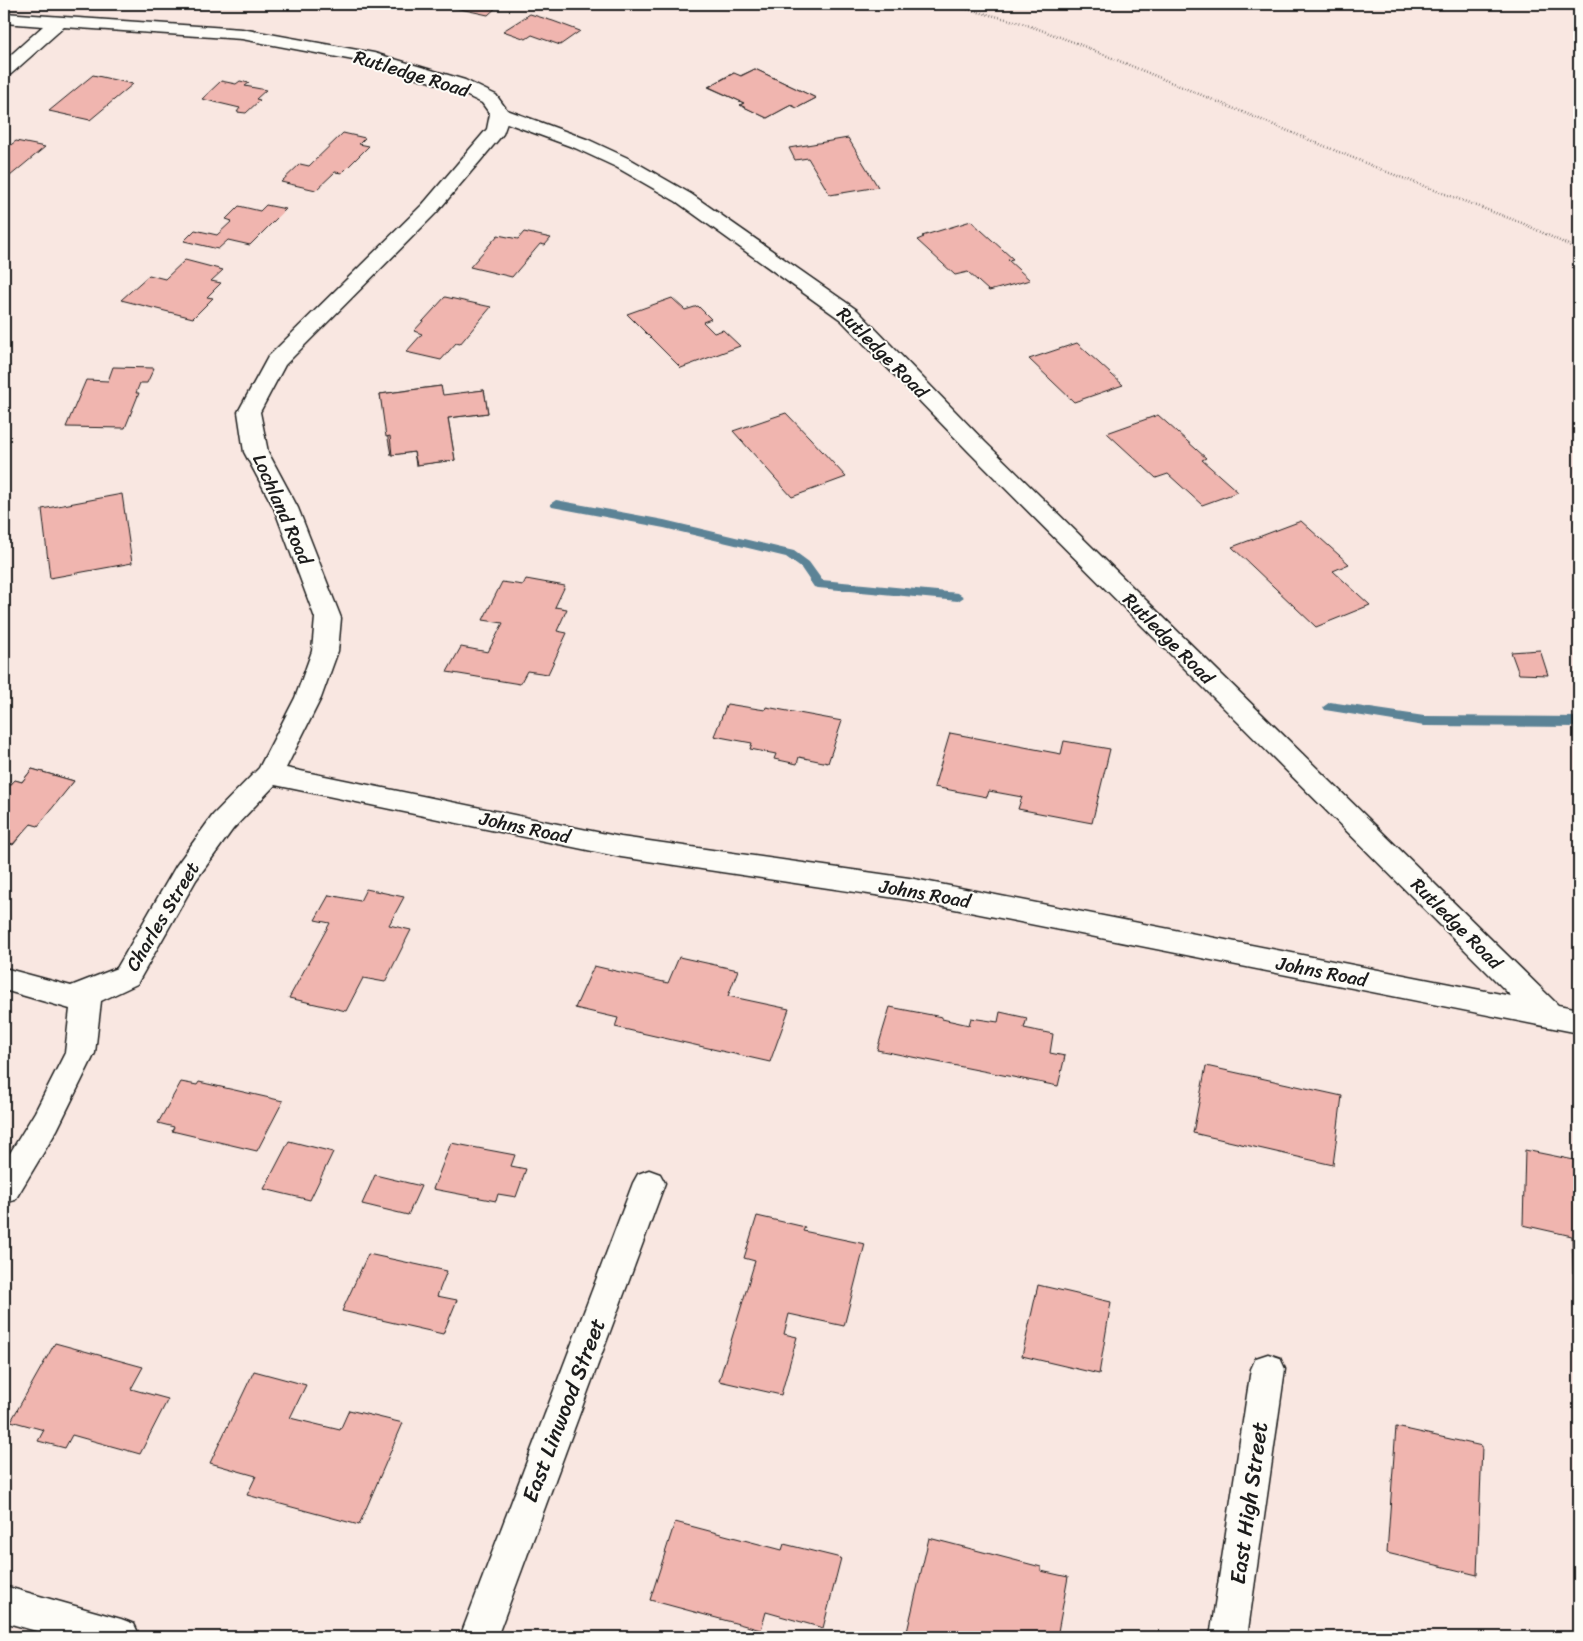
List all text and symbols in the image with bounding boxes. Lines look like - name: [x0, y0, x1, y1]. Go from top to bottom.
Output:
- street label: Rutledge Road: [350, 40, 475, 107]
- street label: Rutledge Road: [829, 298, 937, 407]
- street label: Lochland Road: [243, 448, 323, 572]
- street label: Rutledge Road: [1115, 584, 1223, 693]
- street label: Johns Road: [475, 802, 575, 854]
- street label: Charles Street: [117, 855, 208, 978]
- street label: Johns Road: [876, 869, 975, 918]
- street label: Rutledge Road: [1403, 869, 1511, 978]
- street label: Johns Road: [1273, 946, 1372, 997]
- street label: East Linwood Street: [510, 1312, 617, 1508]
- street label: East High Street: [1218, 1419, 1279, 1587]

